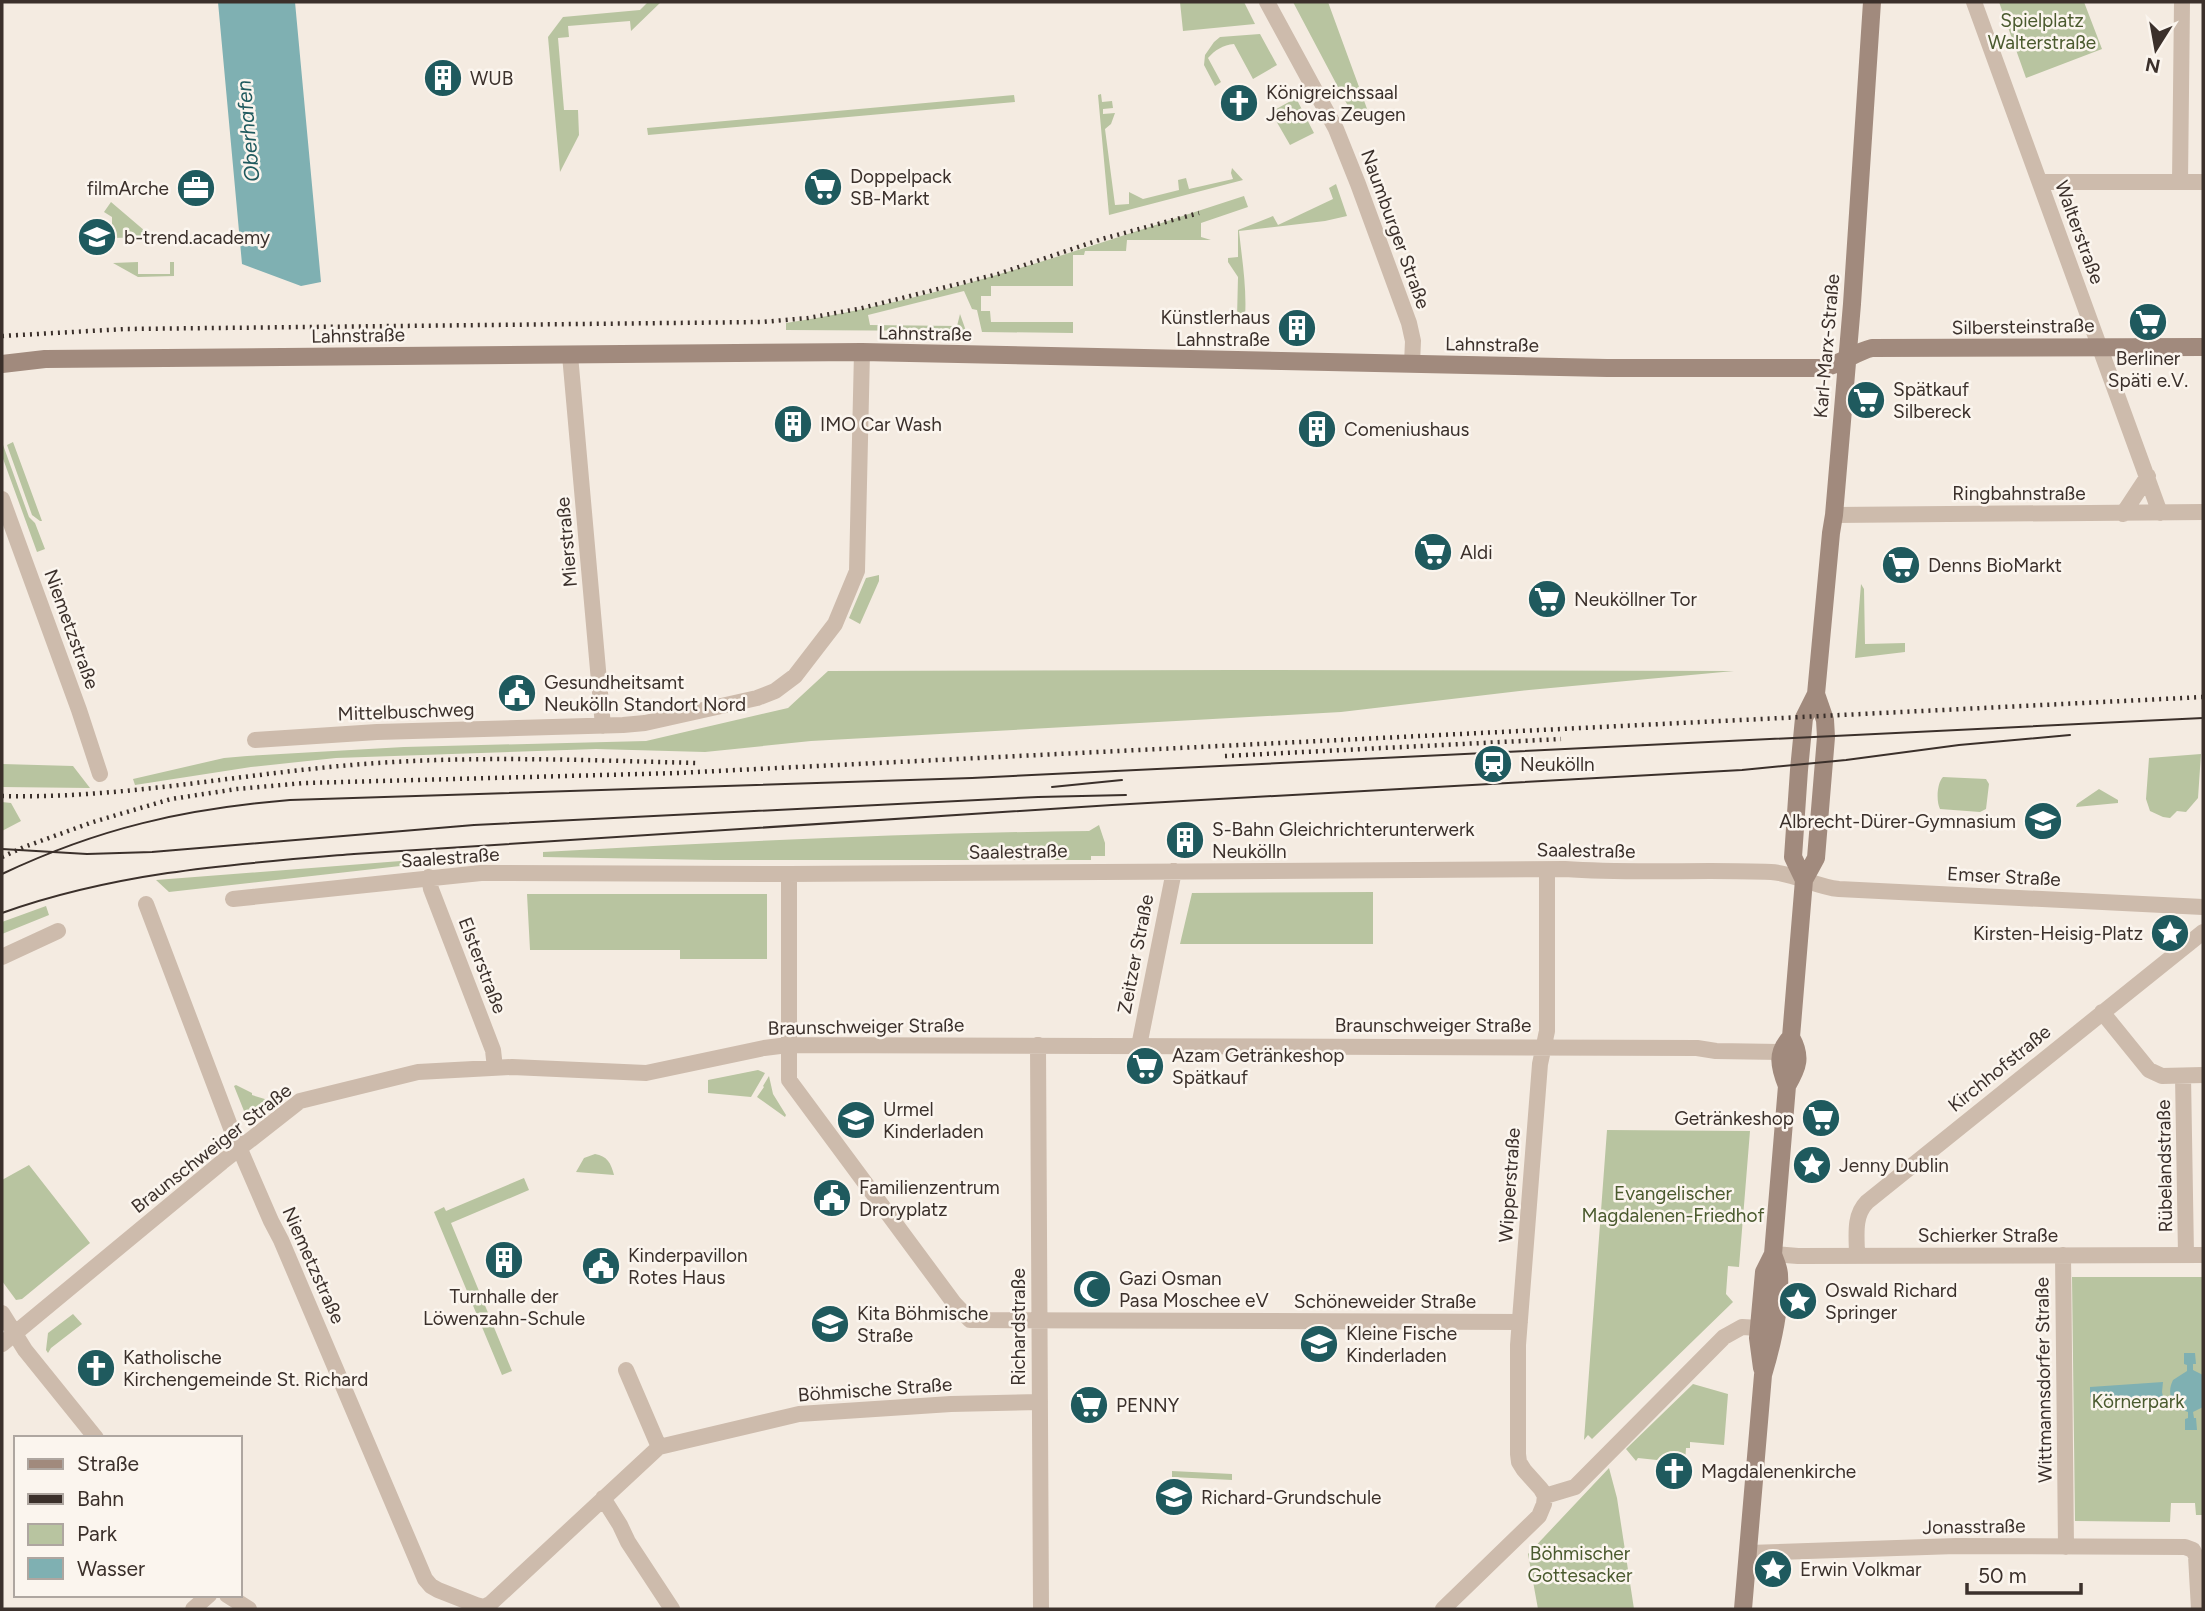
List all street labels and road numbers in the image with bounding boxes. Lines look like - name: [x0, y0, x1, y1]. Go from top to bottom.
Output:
- street label: Naumburger Straße: [1356, 146, 1435, 312]
- street label: Walterstraße: [2050, 177, 2109, 287]
- street label: Karl-Marx-Straße: [1809, 273, 1844, 419]
- street label: Silbersteinstraße: [1951, 314, 2095, 339]
- street label: Lahnstraße: [878, 321, 972, 346]
- street label: Lahnstraße: [311, 323, 405, 348]
- street label: Lahnstraße: [1445, 332, 1539, 357]
- street label: Ringbahnstraße: [1952, 482, 2086, 505]
- street label: Mierstraße: [551, 496, 582, 588]
- street label: Niemetzstraße: [39, 566, 104, 692]
- street label: Mittelbuschweg: [337, 698, 475, 725]
- street label: Saalestraße: [1536, 838, 1636, 863]
- street label: Saalestraße: [968, 839, 1068, 864]
- street label: Saalestraße: [400, 843, 500, 872]
- street label: Emser Straße: [1947, 862, 2061, 891]
- street label: Zeitzer Straße: [1113, 893, 1158, 1016]
- street label: Elsterstraße: [454, 914, 511, 1017]
- street label: Braunschweiger Straße: [767, 1013, 965, 1040]
- street label: Braunschweiger Straße: [1335, 1014, 1531, 1037]
- street label: Kirchhofstraße: [1943, 1020, 2055, 1117]
- street label: Braunschweiger Straße: [127, 1079, 296, 1218]
- street label: Rübelandstraße: [2152, 1099, 2177, 1233]
- street label: Wipperstraße: [1494, 1127, 1525, 1243]
- street label: Niemetzstraße: [277, 1203, 350, 1327]
- street label: Schierker Straße: [1918, 1224, 2058, 1247]
- street label: Richardstraße: [1007, 1268, 1030, 1386]
- street label: Wittmannsdorfer Straße: [2030, 1277, 2057, 1483]
- street label: Schöneweider Straße: [1294, 1290, 1476, 1313]
- street label: Böhmische Straße: [797, 1373, 953, 1406]
- street label: Jonasstraße: [1922, 1514, 2026, 1539]

